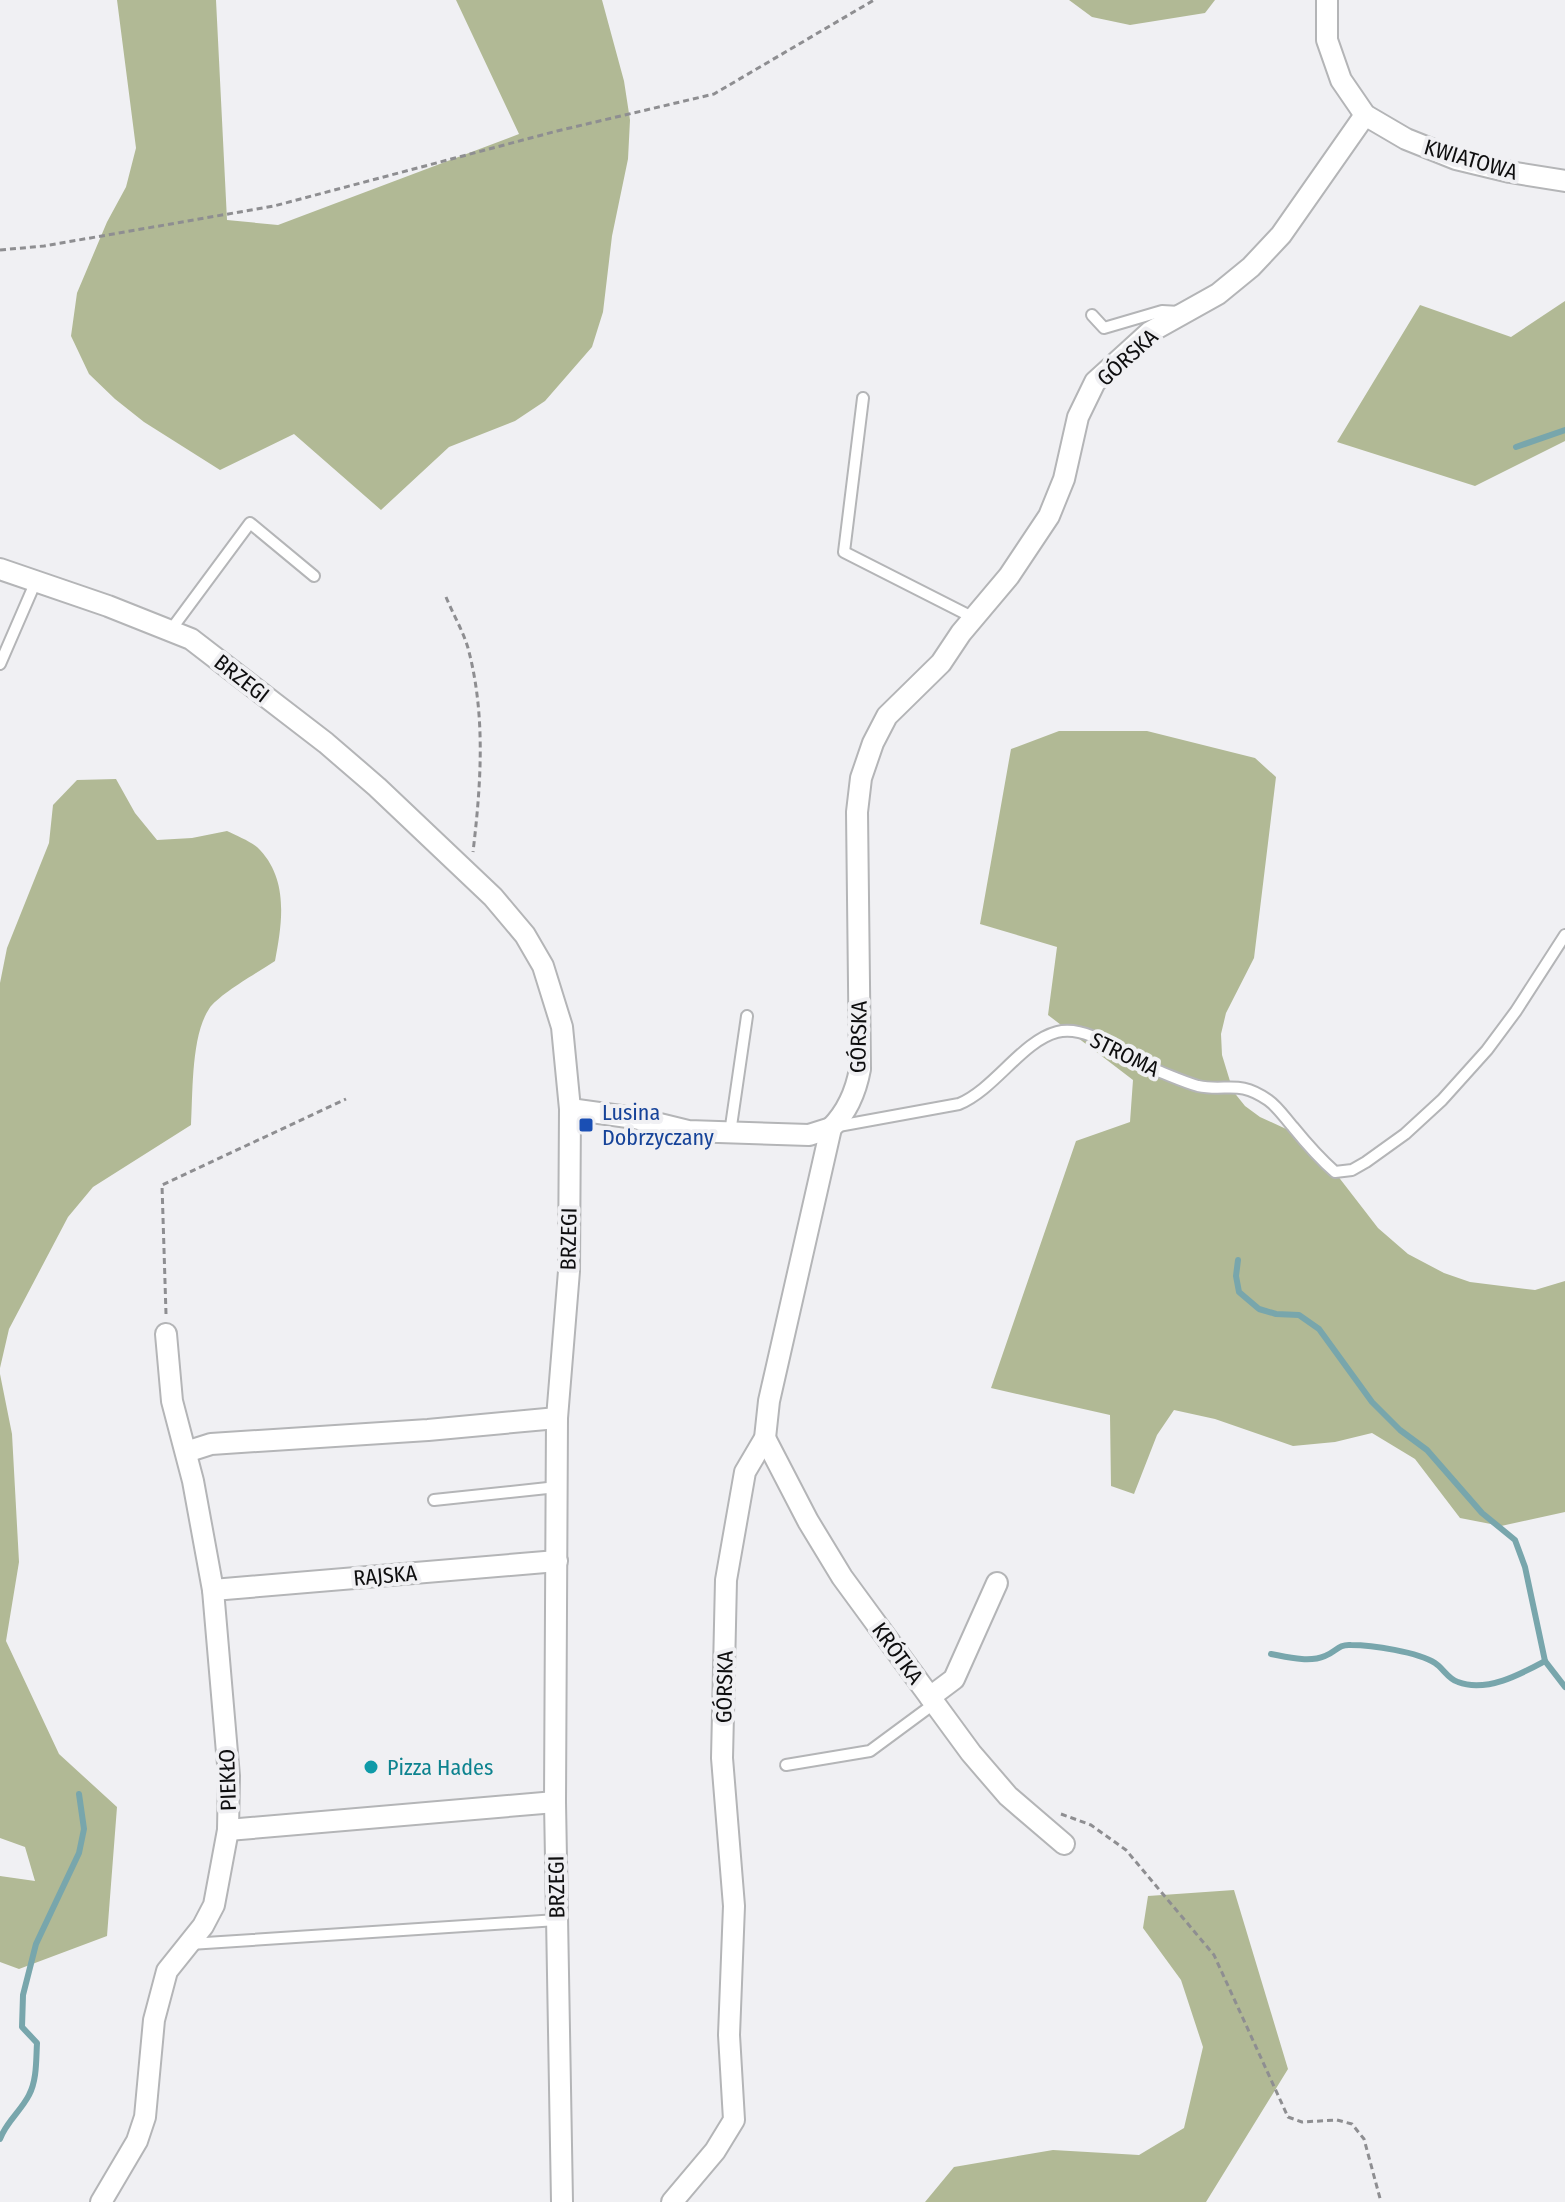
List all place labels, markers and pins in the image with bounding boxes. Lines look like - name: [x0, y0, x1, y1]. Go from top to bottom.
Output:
- place label: Lusina Dobrzyczany: [602, 1099, 714, 1151]
- marker: Lusina Dobrzyczany: [577, 1116, 595, 1134]
- place label: Pizza Hades: [387, 1754, 493, 1781]
- marker: Pizza Hades: [362, 1758, 380, 1776]

